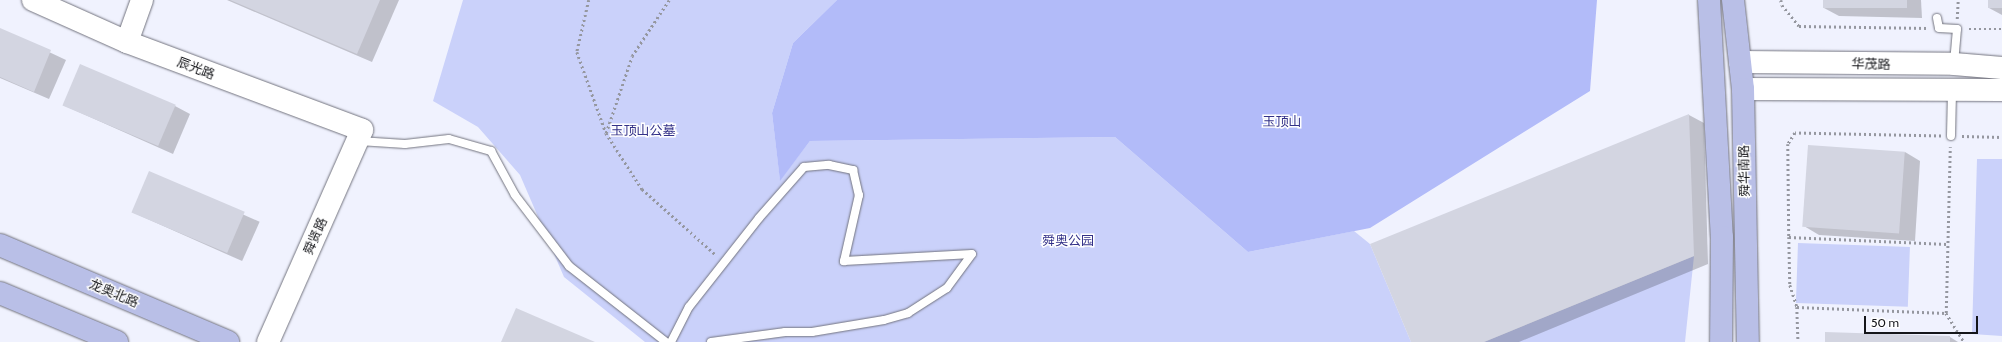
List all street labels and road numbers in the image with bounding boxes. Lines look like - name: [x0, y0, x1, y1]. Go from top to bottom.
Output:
- street label: 辰光路: [175, 54, 217, 82]
- street label: 华茂路: [1851, 56, 1891, 72]
- street label: 舜华南路: [1736, 145, 1752, 197]
- street label: 舜贤路: [300, 215, 330, 257]
- street label: 龙奥北路: [87, 276, 141, 310]

